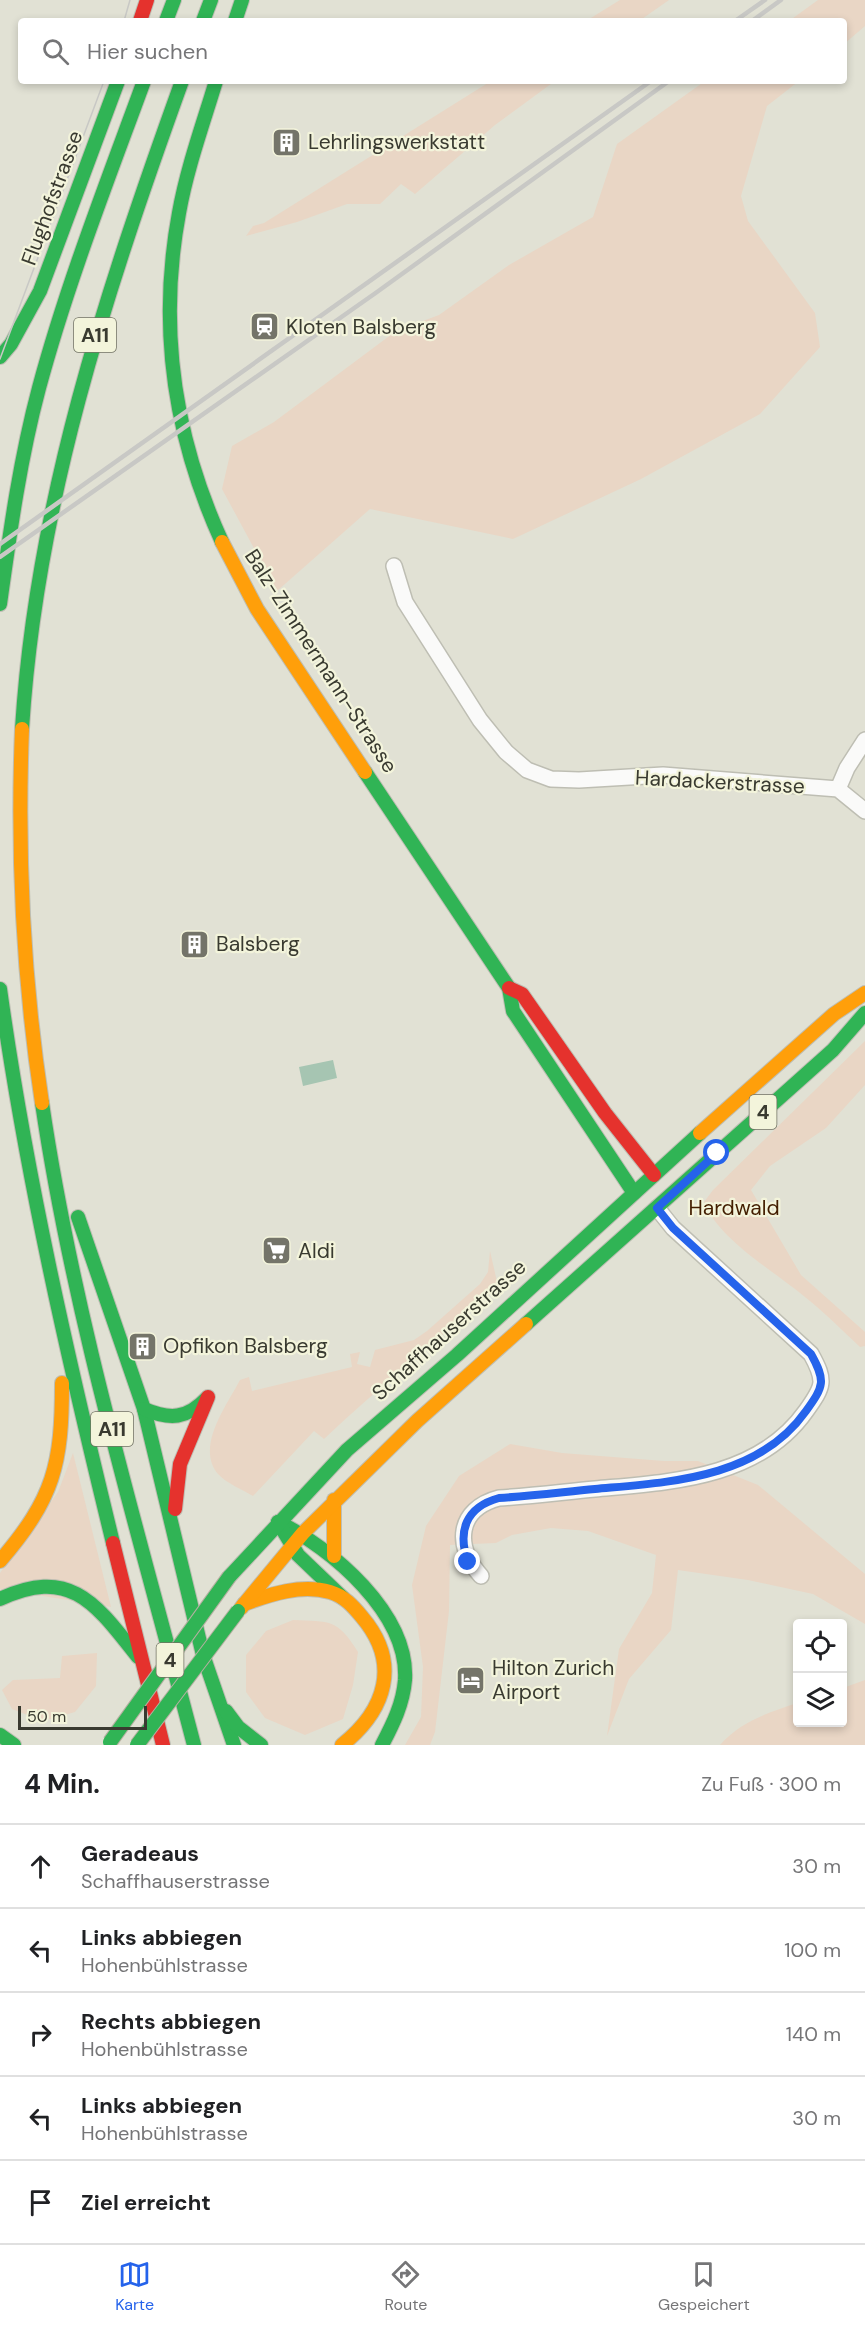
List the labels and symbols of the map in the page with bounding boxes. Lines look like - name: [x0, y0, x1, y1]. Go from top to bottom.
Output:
- building icon: Lehrlingswerkstatt: [271, 126, 303, 158]
- street label: Flughofstrasse: [15, 127, 89, 269]
- place label: Lehrlingswerkstatt: [308, 128, 485, 156]
- station icon: Kloten Balsberg: [249, 311, 281, 343]
- place label: Kloten Balsberg: [286, 313, 436, 341]
- road number: A11: [74, 318, 116, 352]
- street label: Balz-Zimmermann-Strasse: [238, 544, 404, 778]
- street label: Hardackerstrasse: [635, 764, 806, 800]
- building icon: Balsberg: [179, 928, 211, 960]
- place label: Balsberg: [216, 930, 300, 958]
- road number: 4: [750, 1095, 777, 1129]
- route start: [703, 1139, 729, 1165]
- park label: Hardwald: [688, 1194, 780, 1222]
- supermarket icon: Aldi: [261, 1235, 293, 1267]
- place label: Aldi: [298, 1237, 335, 1265]
- street label: Schaffhauserstrasse: [366, 1253, 532, 1407]
- building icon: Opfikon Balsberg: [126, 1330, 158, 1362]
- place label: Opfikon Balsberg: [163, 1332, 328, 1360]
- road number: A11: [91, 1412, 133, 1446]
- route end: [454, 1548, 480, 1574]
- road number: 4: [156, 1643, 184, 1677]
- place label: Hilton Zurich Airport: [492, 1654, 614, 1706]
- hotel icon: Hilton Zurich Airport: [455, 1664, 487, 1696]
- scale bar: [18, 1703, 147, 1730]

